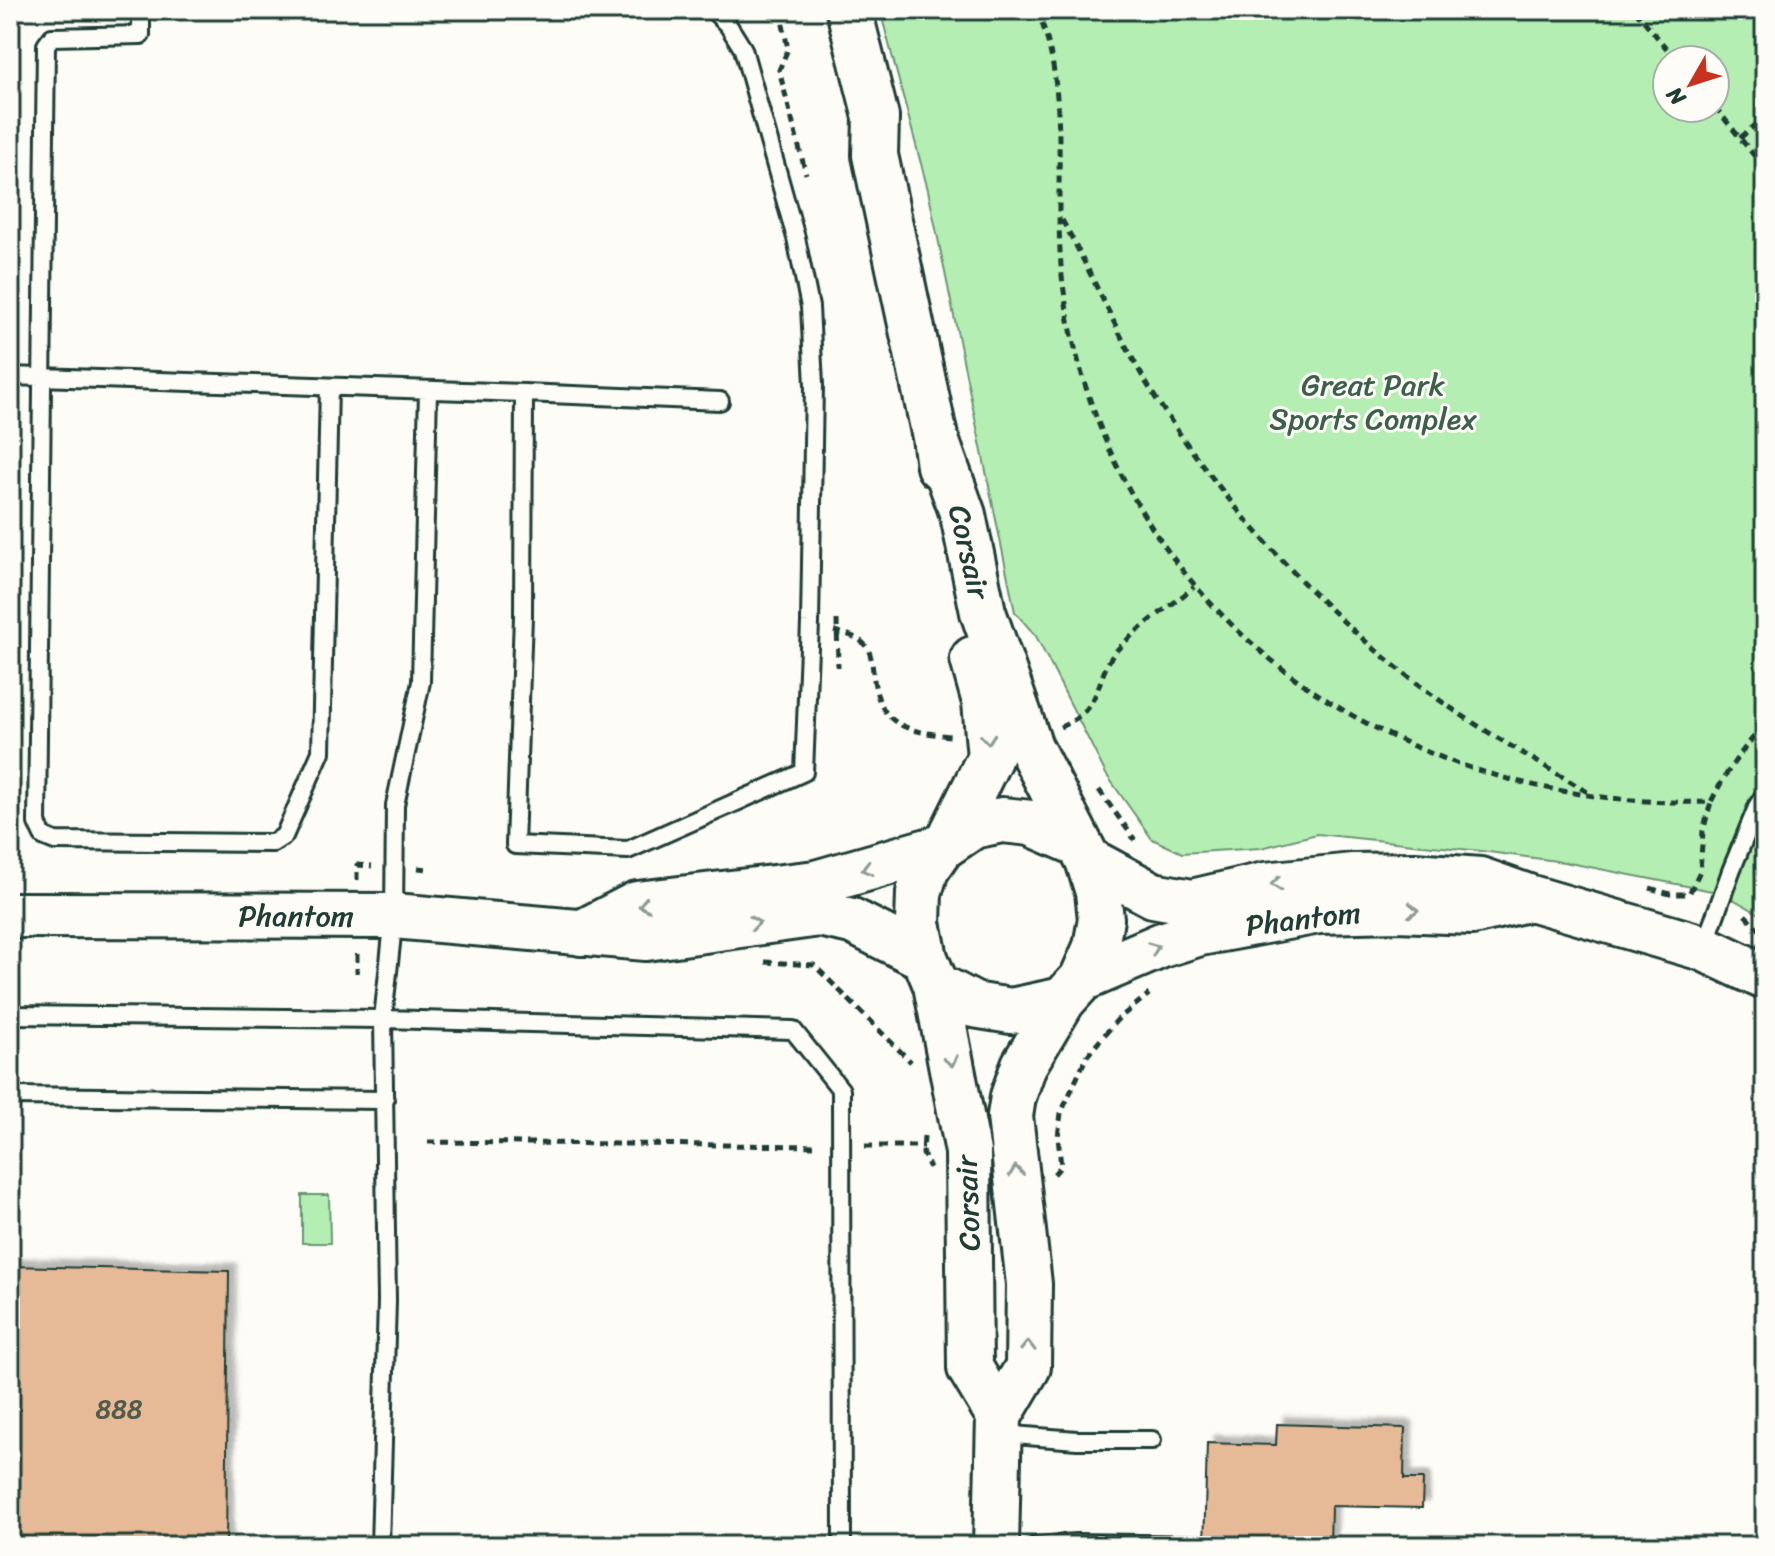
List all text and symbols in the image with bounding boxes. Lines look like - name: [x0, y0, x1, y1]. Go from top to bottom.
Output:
- north arrow: [1651, 44, 1731, 124]
- text: N: [1655, 77, 1696, 115]
- park label: Great Park Sports Complex: [1269, 358, 1477, 446]
- street label: Corsair: [932, 499, 1006, 606]
- one-way arrow: [980, 733, 997, 746]
- one-way arrow: [861, 860, 875, 876]
- one-way arrow: [1269, 876, 1282, 893]
- street label: Phantom: [1242, 885, 1364, 953]
- street label: Phantom: [238, 889, 354, 943]
- one-way arrow: [637, 895, 650, 912]
- one-way arrow: [1407, 901, 1420, 918]
- one-way arrow: [748, 915, 762, 932]
- one-way arrow: [1146, 942, 1160, 958]
- one-way arrow: [942, 1055, 959, 1068]
- street label: Corsair: [939, 1153, 997, 1252]
- one-way arrow: [1008, 1164, 1025, 1177]
- one-way arrow: [1019, 1339, 1037, 1352]
- house number: 888: [95, 1386, 143, 1432]

